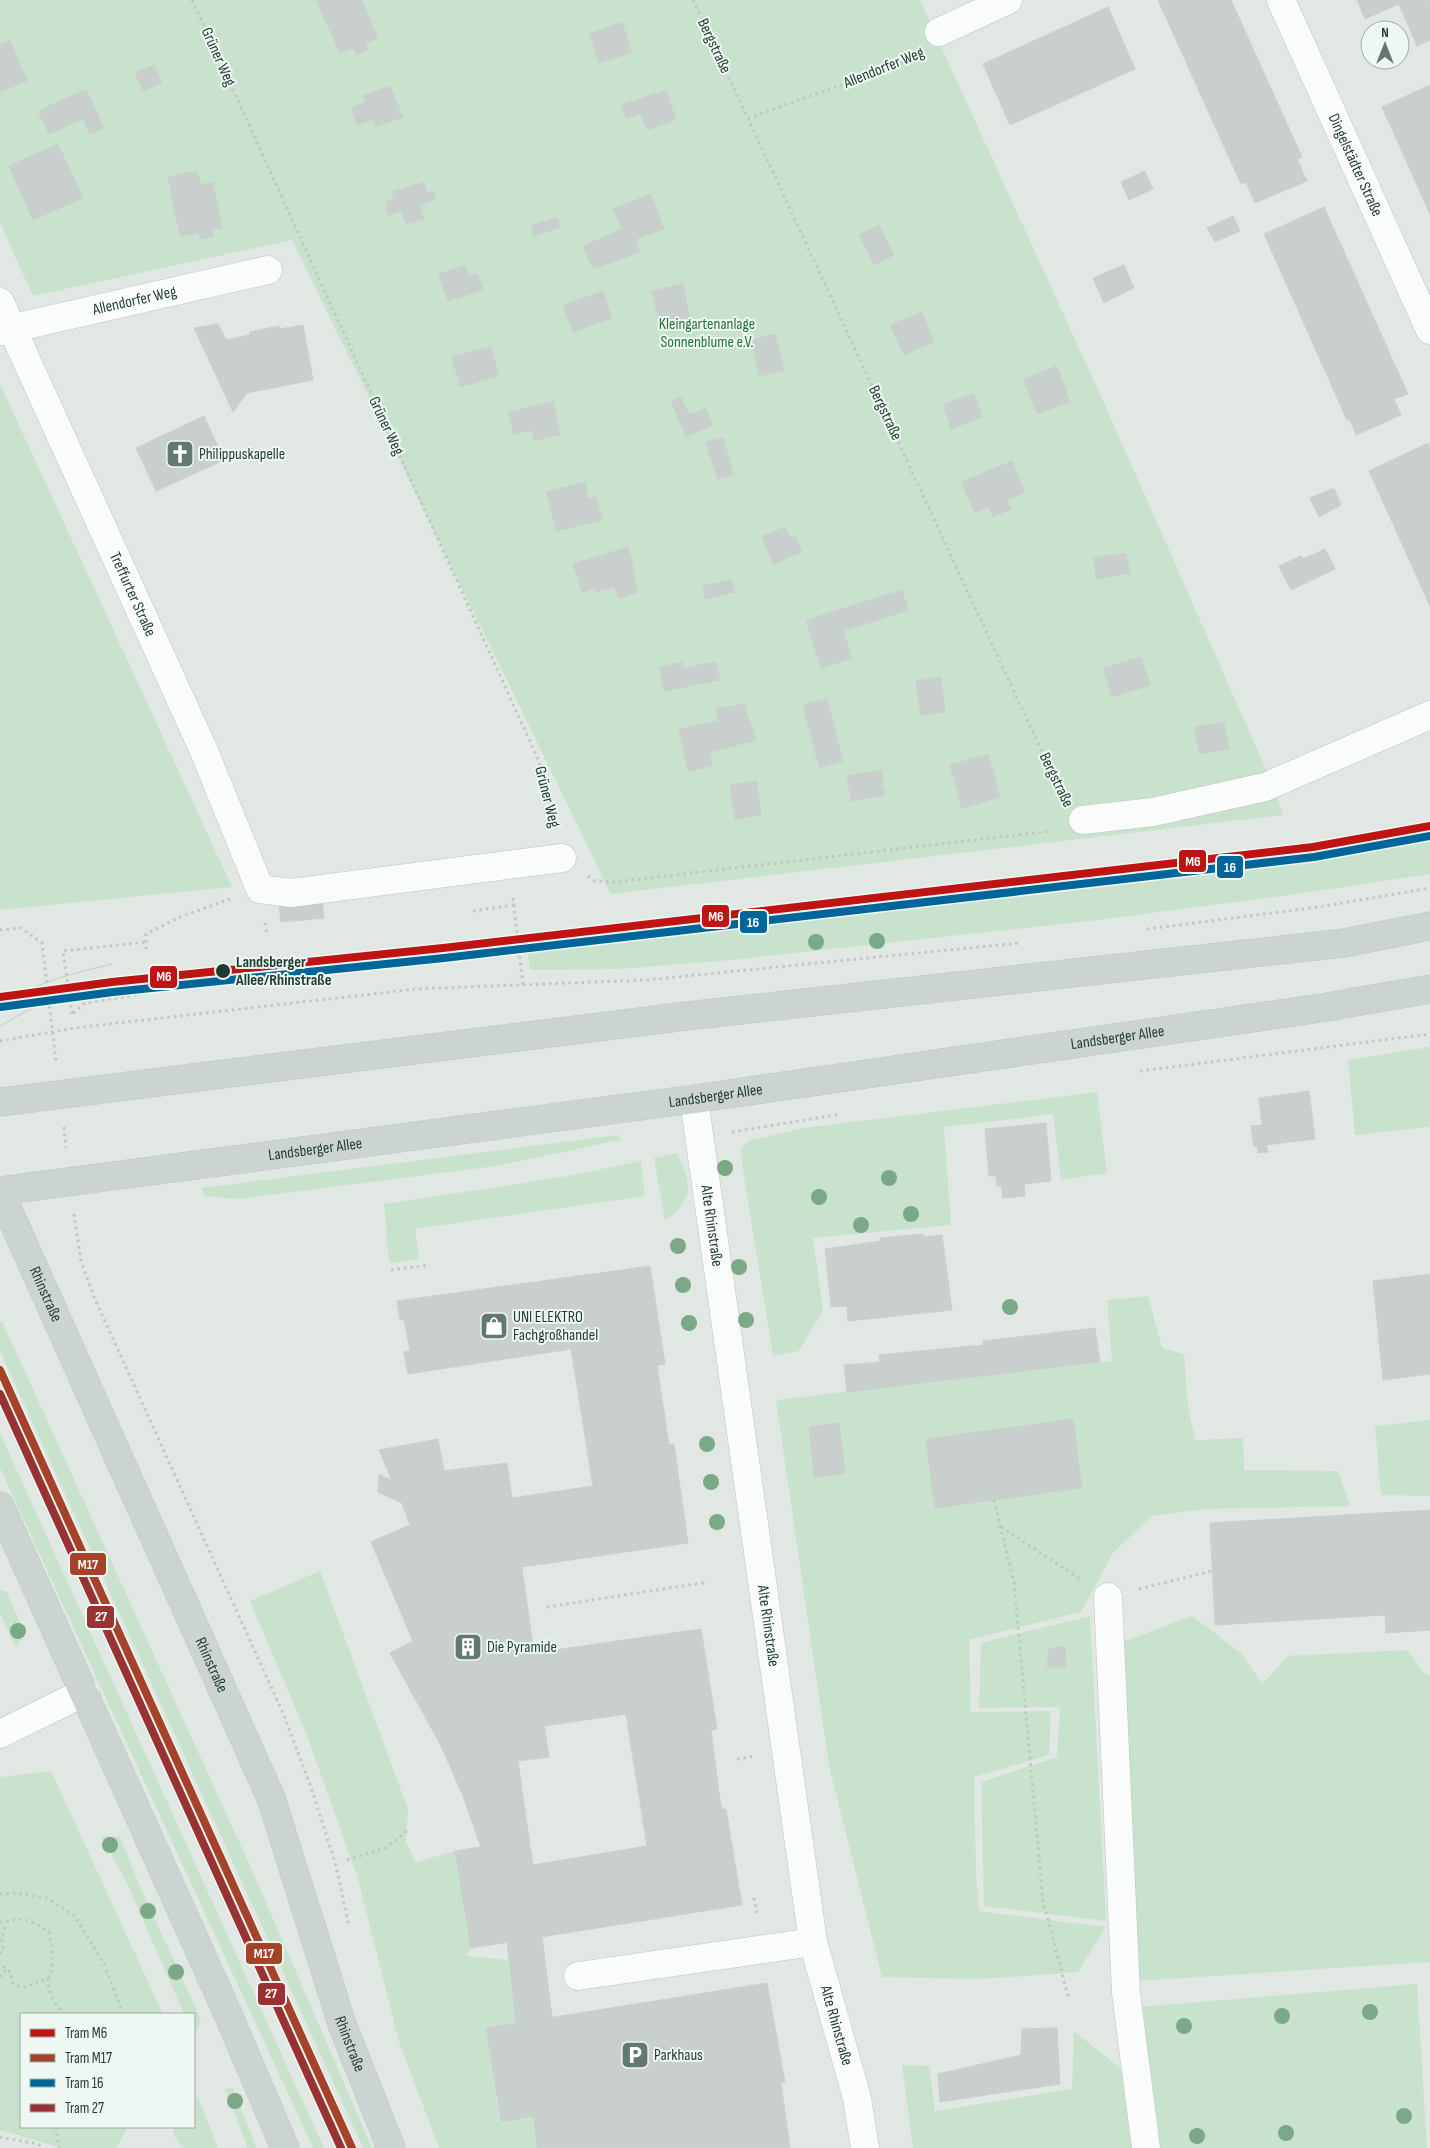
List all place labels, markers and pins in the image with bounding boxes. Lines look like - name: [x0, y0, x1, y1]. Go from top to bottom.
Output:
- church icon: Philippuskapelle: [165, 439, 195, 469]
- place label: Philippuskapelle: [199, 445, 285, 464]
- place label: Landsberger Allee/Rhinstraße: [235, 953, 332, 990]
- marker: Landsberger Allee/Rhinstraße: [214, 962, 232, 980]
- place label: UNI ELEKTRO Fachgroßhandel: [513, 1308, 598, 1345]
- shop icon: UNI ELEKTRO Fachgroßhandel: [479, 1311, 509, 1341]
- building icon: Die Pyramide: [453, 1632, 483, 1662]
- place label: Die Pyramide: [487, 1638, 557, 1657]
- parking icon: Parkhaus: [620, 2040, 650, 2070]
- place label: Parkhaus: [654, 2046, 703, 2065]

